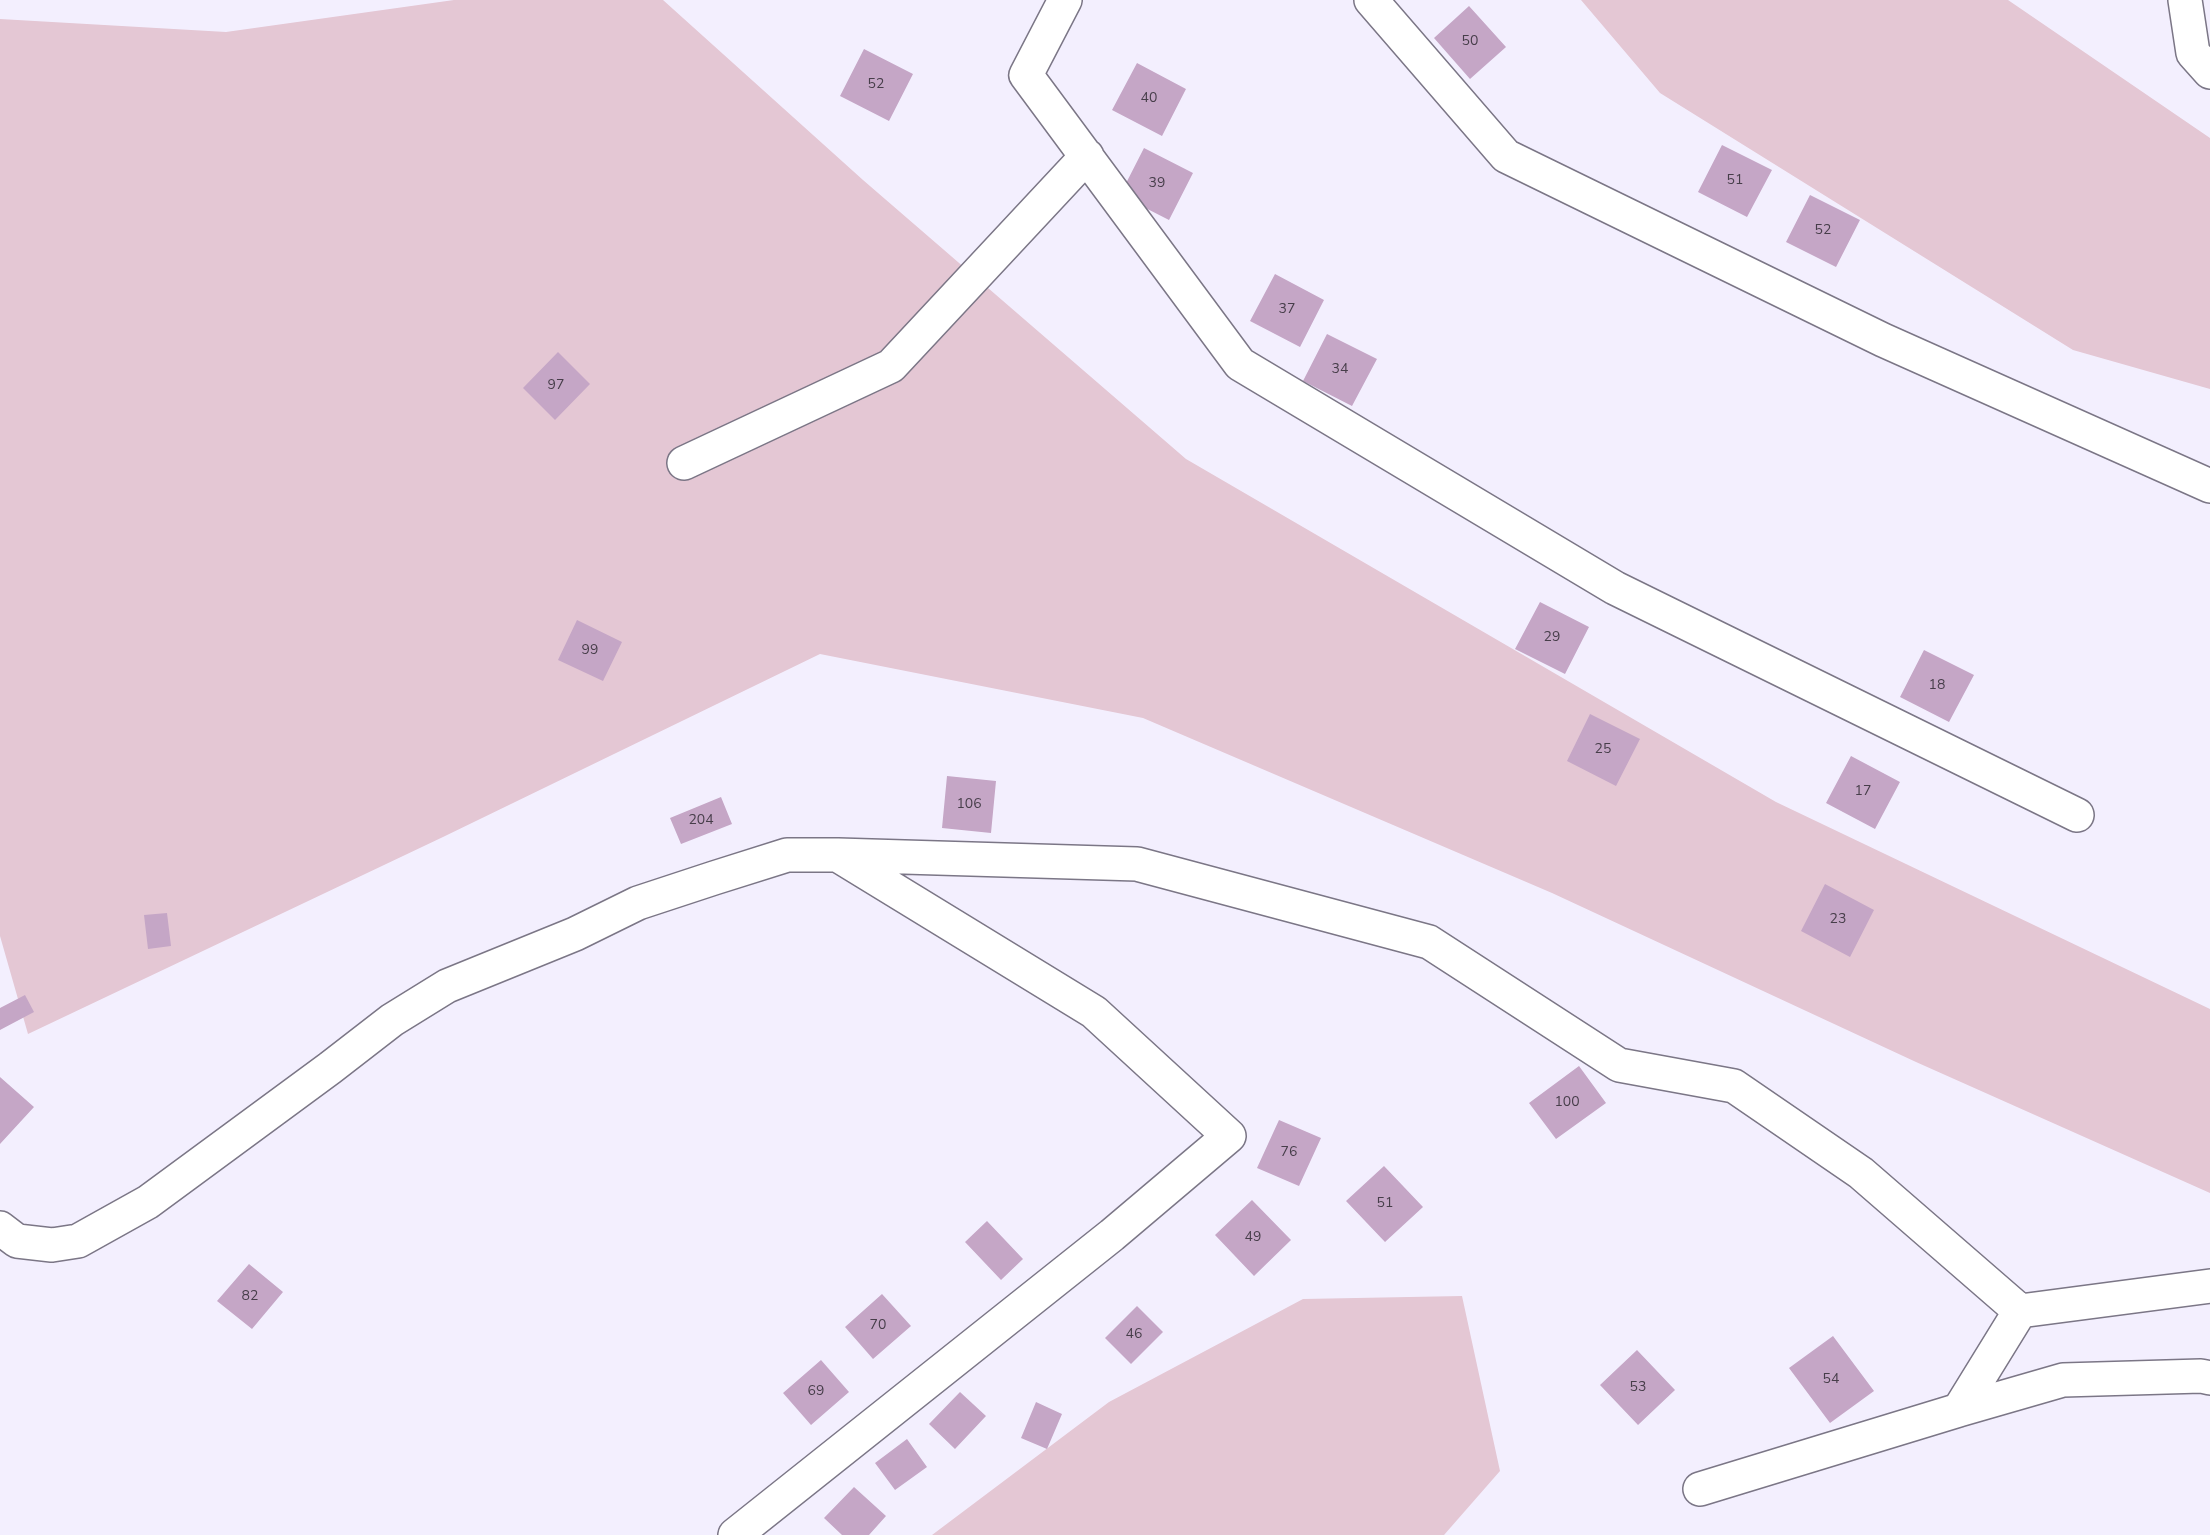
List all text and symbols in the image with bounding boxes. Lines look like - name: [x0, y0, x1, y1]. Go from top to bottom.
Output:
- house number: 50: [1462, 34, 1478, 50]
- house number: 52: [868, 77, 884, 93]
- house number: 40: [1141, 91, 1157, 107]
- house number: 51: [1727, 173, 1743, 189]
- house number: 39: [1149, 176, 1165, 192]
- house number: 52: [1815, 223, 1831, 239]
- house number: 37: [1279, 302, 1295, 318]
- house number: 34: [1332, 362, 1348, 378]
- house number: 97: [548, 378, 564, 394]
- house number: 29: [1544, 630, 1560, 646]
- house number: 99: [582, 643, 598, 659]
- house number: 18: [1929, 678, 1945, 694]
- house number: 25: [1595, 742, 1611, 758]
- house number: 17: [1855, 784, 1871, 800]
- house number: 106: [956, 797, 982, 813]
- house number: 204: [688, 813, 714, 829]
- house number: 23: [1830, 912, 1846, 928]
- house number: 100: [1554, 1095, 1580, 1111]
- house number: 76: [1281, 1145, 1297, 1161]
- house number: 51: [1377, 1196, 1393, 1212]
- house number: 49: [1245, 1230, 1261, 1246]
- house number: 82: [242, 1289, 258, 1305]
- house number: 70: [870, 1318, 886, 1334]
- house number: 46: [1126, 1327, 1142, 1343]
- house number: 54: [1823, 1372, 1839, 1388]
- house number: 53: [1630, 1380, 1646, 1396]
- house number: 69: [808, 1384, 824, 1400]

